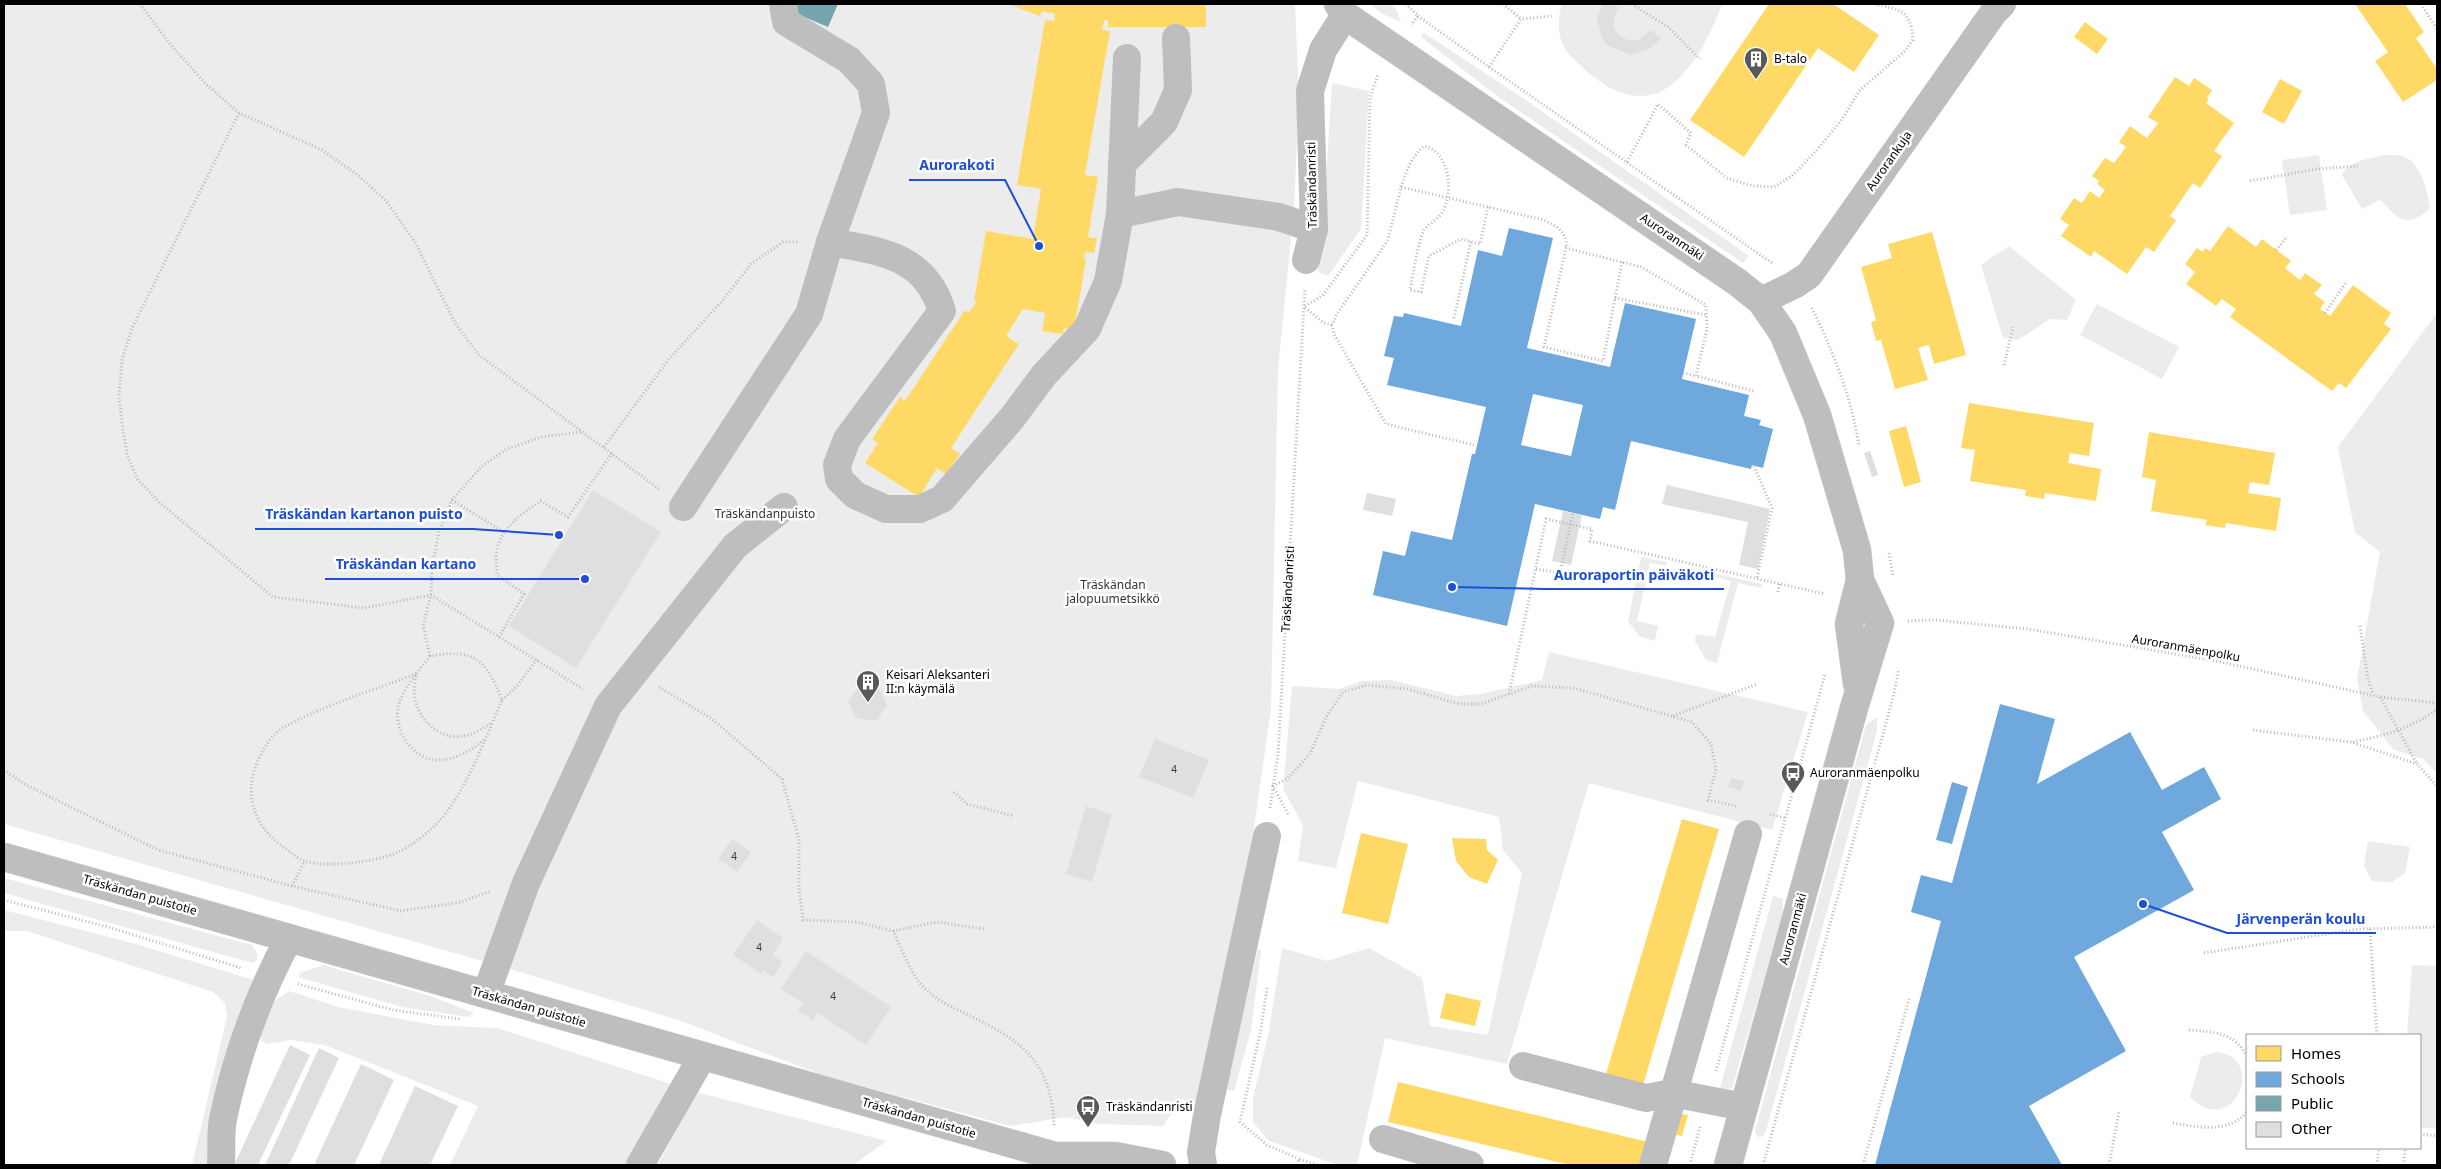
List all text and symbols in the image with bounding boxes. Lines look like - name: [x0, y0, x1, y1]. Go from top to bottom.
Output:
- building icon: B-talo: [1743, 46, 1769, 80]
- place label: B-talo: [1774, 50, 1807, 67]
- street label: Aurorankuja: [1862, 127, 1916, 194]
- street label: Träskändanristi: [1302, 142, 1321, 228]
- callout: Aurorakoti: [909, 151, 1005, 180]
- text: Aurorakoti: [919, 155, 995, 174]
- street label: Auroranmäki: [1637, 209, 1707, 264]
- callout: Träskändan kartanon puisto: [255, 500, 473, 529]
- text: Träskändan kartanon puisto: [265, 504, 463, 523]
- park label: Träskändanpuisto: [715, 505, 815, 522]
- street label: Träskändanristi: [1277, 545, 1298, 633]
- callout: Träskändan kartano: [325, 550, 486, 579]
- text: Träskändan kartano: [336, 554, 477, 573]
- callout: Auroraportin päiväkoti: [1544, 560, 1724, 589]
- text: Auroraportin päiväkoti: [1554, 565, 1714, 584]
- park label: Träskändan jalopuumetsikkö: [1065, 576, 1160, 607]
- street label: Auroranmäenpolku: [2131, 630, 2242, 665]
- place label: Keisari Aleksanteri II:n käymälä: [886, 666, 990, 697]
- building icon: Keisari Aleksanteri II:n käymälä: [855, 669, 881, 703]
- bus stop icon: Auroranmäenpolku: [1780, 760, 1806, 794]
- house number: 4: [1171, 762, 1177, 776]
- place label: Auroranmäenpolku: [1810, 764, 1920, 781]
- house number: 4: [731, 849, 737, 863]
- street label: Träskändan puistotie: [81, 870, 199, 919]
- street label: Auroranmäki: [1775, 891, 1810, 967]
- callout: Järvenperän koulu: [2227, 904, 2376, 933]
- text: Järvenperän koulu: [2235, 909, 2365, 928]
- house number: 4: [756, 940, 762, 954]
- street label: Träskändan puistotie: [470, 982, 588, 1031]
- house number: 4: [830, 989, 836, 1003]
- legend: [2246, 1034, 2421, 1149]
- text: Homes: [2291, 1043, 2341, 1063]
- text: Schools: [2291, 1068, 2345, 1088]
- street label: Träskändan puistotie: [860, 1093, 978, 1142]
- text: Public: [2291, 1093, 2334, 1113]
- bus stop icon: Träskändanristi: [1075, 1094, 1101, 1128]
- place label: Träskändanristi: [1106, 1098, 1193, 1115]
- text: Other: [2291, 1118, 2332, 1138]

